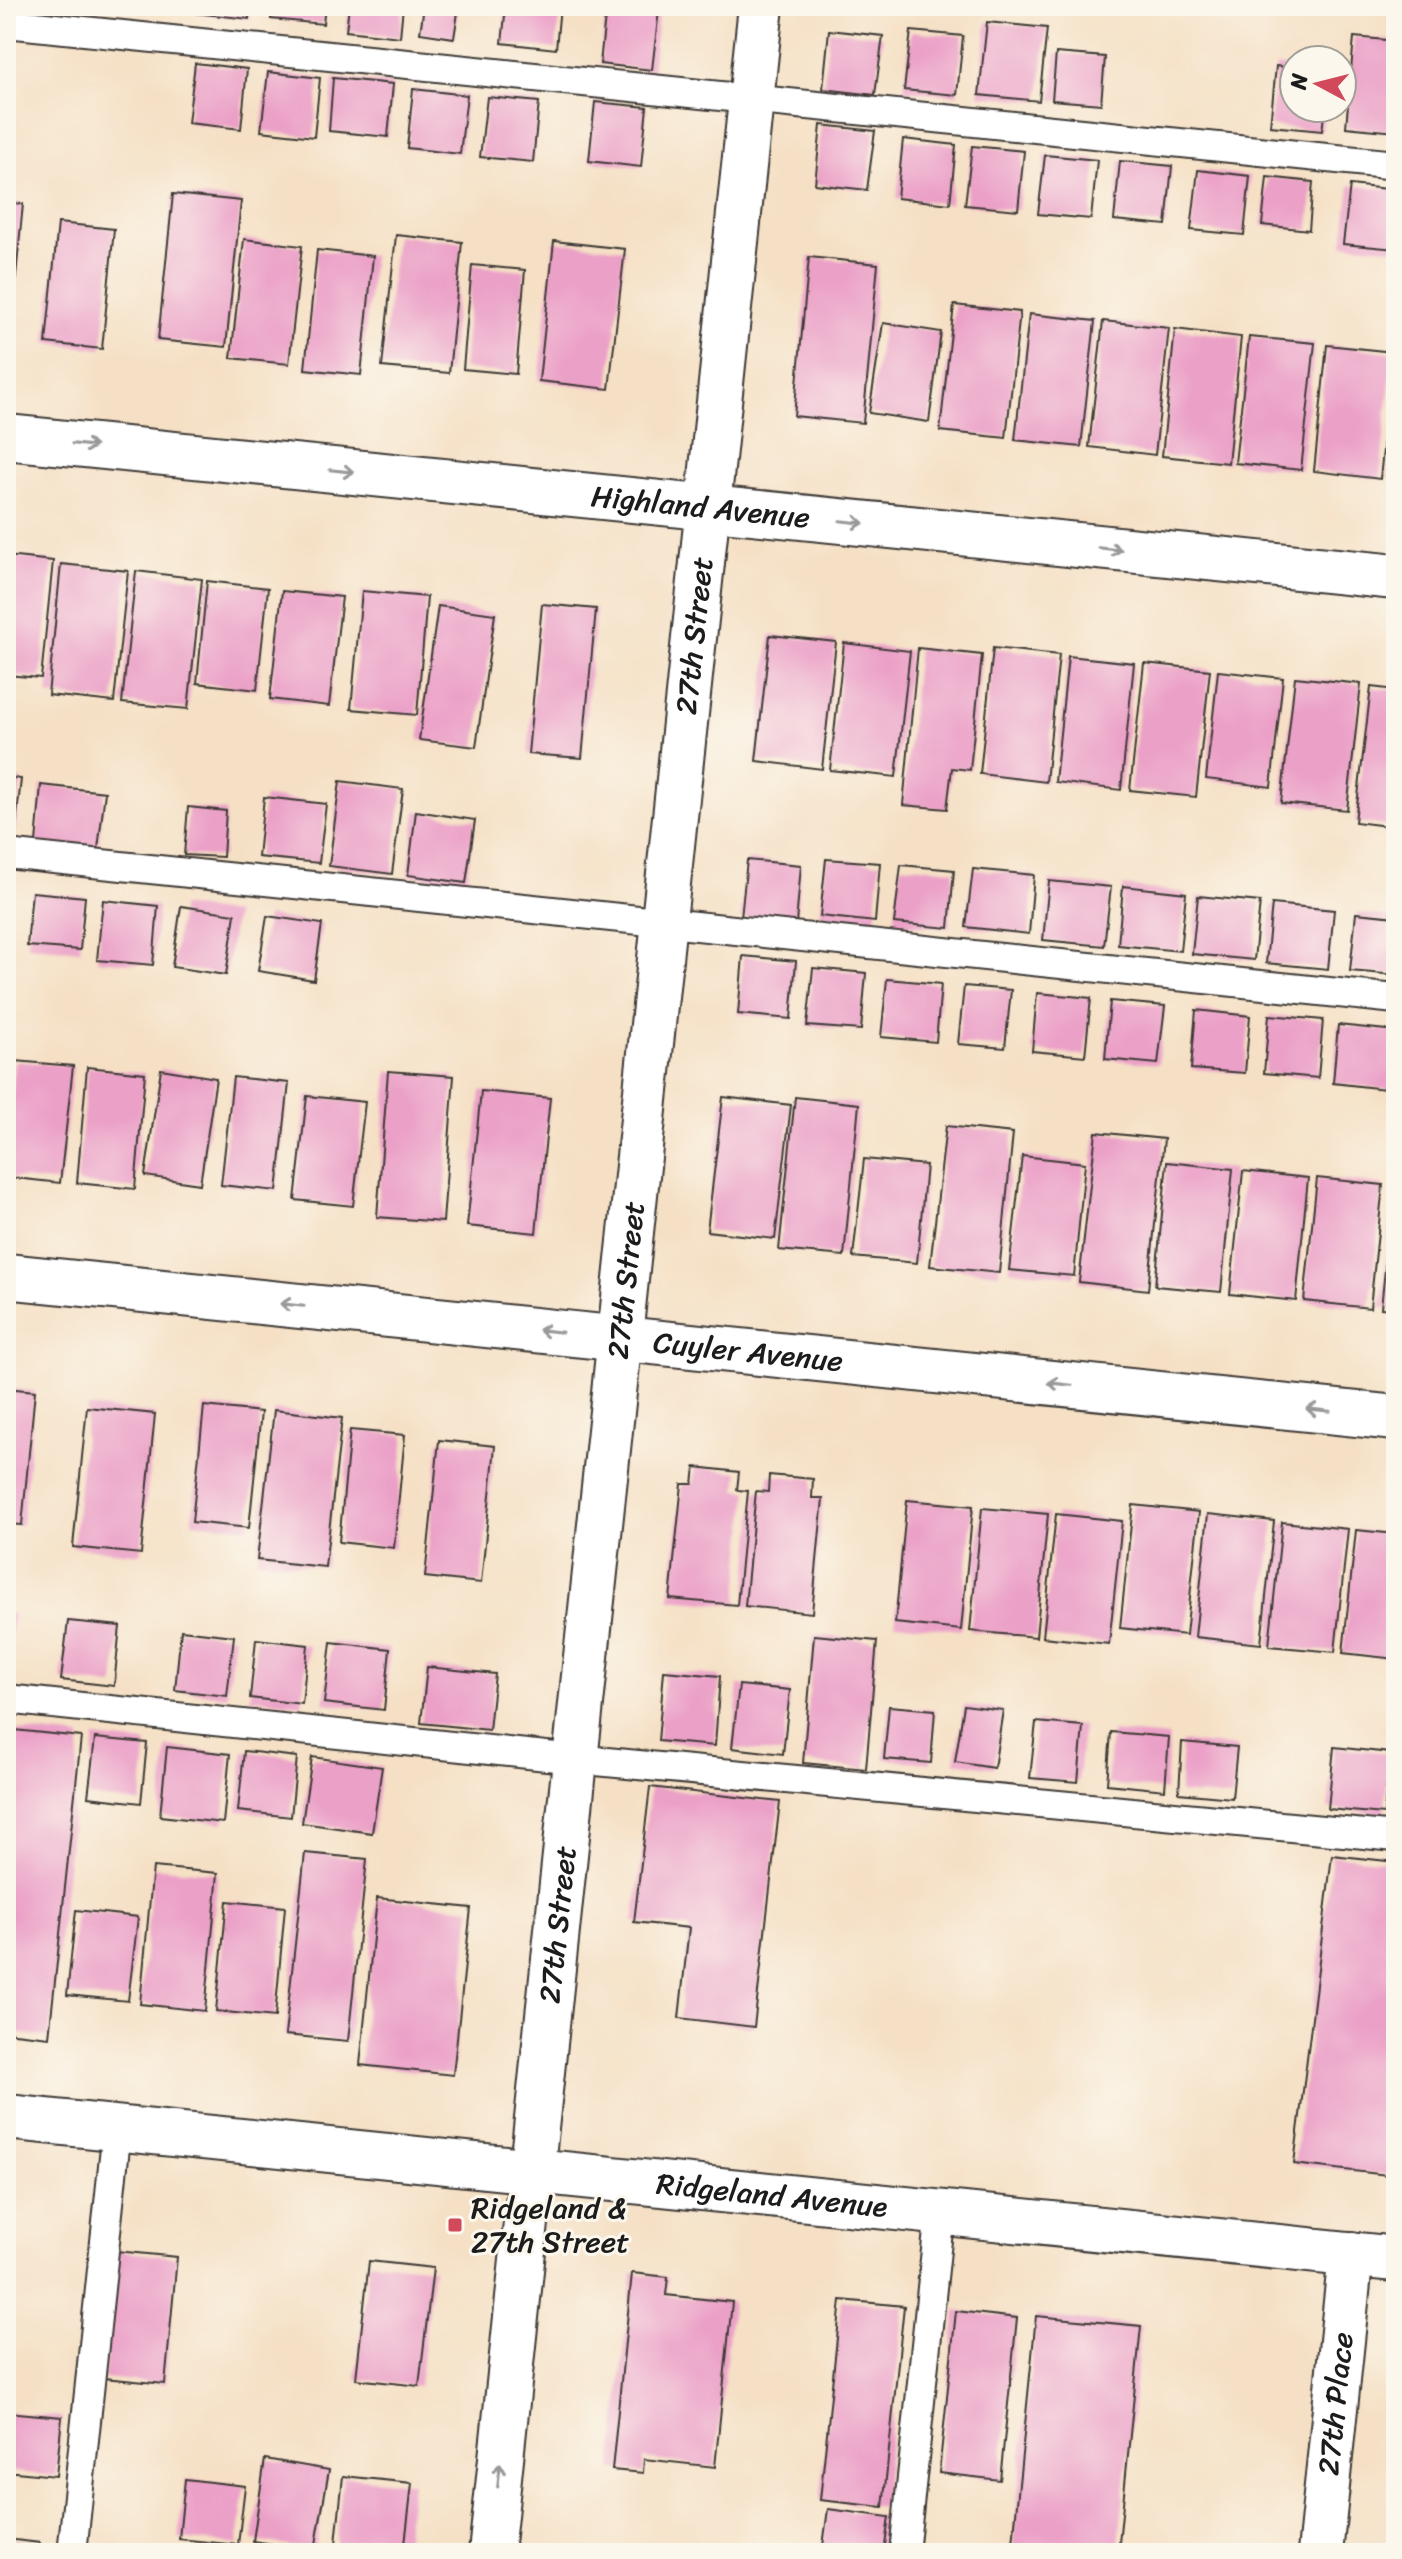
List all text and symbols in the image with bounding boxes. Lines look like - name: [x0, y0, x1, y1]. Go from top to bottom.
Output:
- north arrow: [1278, 44, 1358, 124]
- text: N: [1278, 71, 1319, 93]
- one-way arrow: [70, 438, 97, 453]
- one-way arrow: [328, 464, 355, 479]
- street label: Highland Avenue: [589, 469, 812, 545]
- one-way arrow: [838, 515, 865, 530]
- one-way arrow: [1096, 541, 1123, 556]
- street label: 27th Street: [659, 554, 729, 717]
- street label: 27th Street: [591, 1199, 661, 1362]
- one-way arrow: [279, 1297, 306, 1312]
- street label: Cuyler Avenue: [651, 1315, 846, 1388]
- one-way arrow: [538, 1324, 564, 1339]
- one-way arrow: [1047, 1376, 1074, 1391]
- one-way arrow: [1305, 1403, 1332, 1418]
- street label: 27th Street: [522, 1843, 593, 2006]
- street label: Ridgeland Avenue: [654, 2157, 890, 2234]
- place label: Ridgeland & 27th Street: [471, 2181, 629, 2269]
- marker: Ridgeland & 27th Street: [446, 2216, 464, 2234]
- street label: 27th Place: [1301, 2330, 1370, 2478]
- one-way arrow: [491, 2463, 506, 2489]

